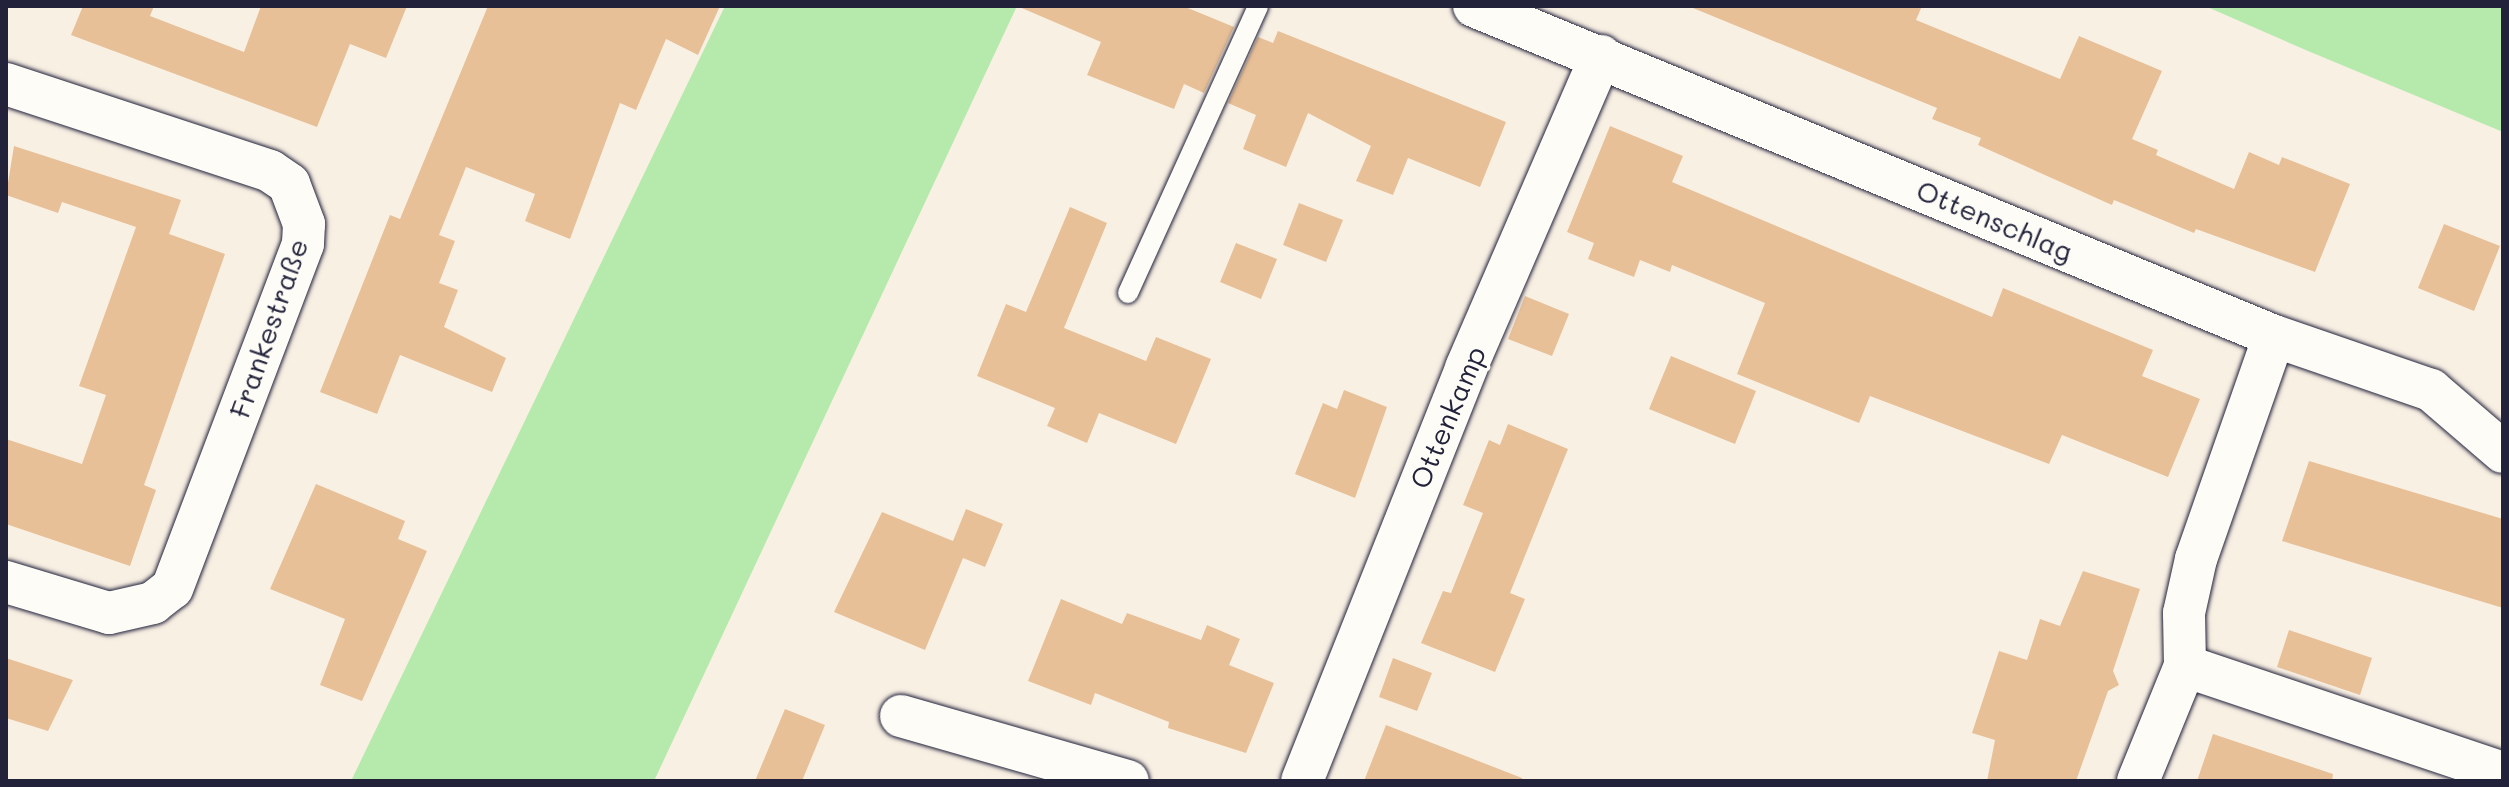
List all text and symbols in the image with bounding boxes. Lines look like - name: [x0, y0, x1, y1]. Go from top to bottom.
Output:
- street label: Ottenschlag: [1912, 172, 2078, 268]
- street label: Frankestraße: [222, 234, 314, 422]
- street label: Ottenkamp: [1402, 341, 1492, 493]

